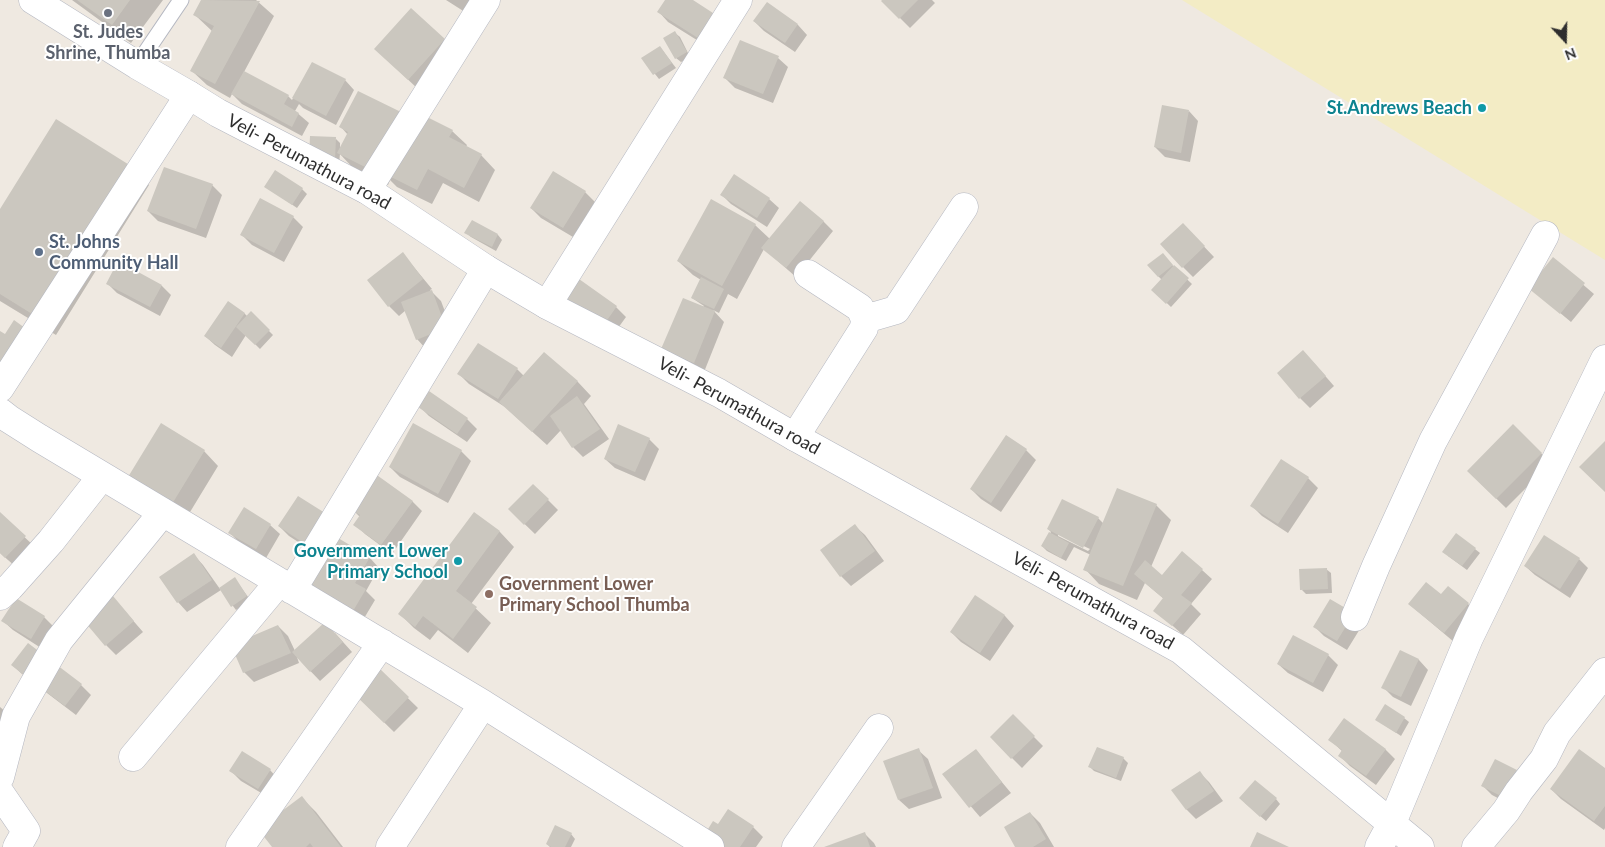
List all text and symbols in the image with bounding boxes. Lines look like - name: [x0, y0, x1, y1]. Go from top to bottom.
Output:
- marker: St. Judes Shrine, Thumba: [102, 7, 114, 19]
- north arrow: [1540, 15, 1590, 65]
- place label: St. Judes Shrine, Thumba: [46, 21, 170, 64]
- text: N: [1562, 45, 1579, 64]
- place label: St.Andrews Beach: [1327, 97, 1472, 119]
- marker: St.Andrews Beach: [1476, 102, 1488, 114]
- street label: Veli- Perumathura road: [224, 110, 394, 214]
- place label: St. Johns Community Hall: [49, 231, 178, 274]
- marker: St. Johns Community Hall: [33, 246, 45, 258]
- street label: Veli- Perumathura road: [654, 352, 824, 460]
- place label: Government Lower Primary School: [294, 540, 448, 582]
- street label: Veli- Perumathura road: [1008, 547, 1178, 655]
- marker: Government Lower Primary School: [452, 555, 464, 567]
- place label: Government Lower Primary School Thumba: [499, 573, 690, 616]
- marker: Government Lower Primary School Thumba: [483, 588, 495, 600]

